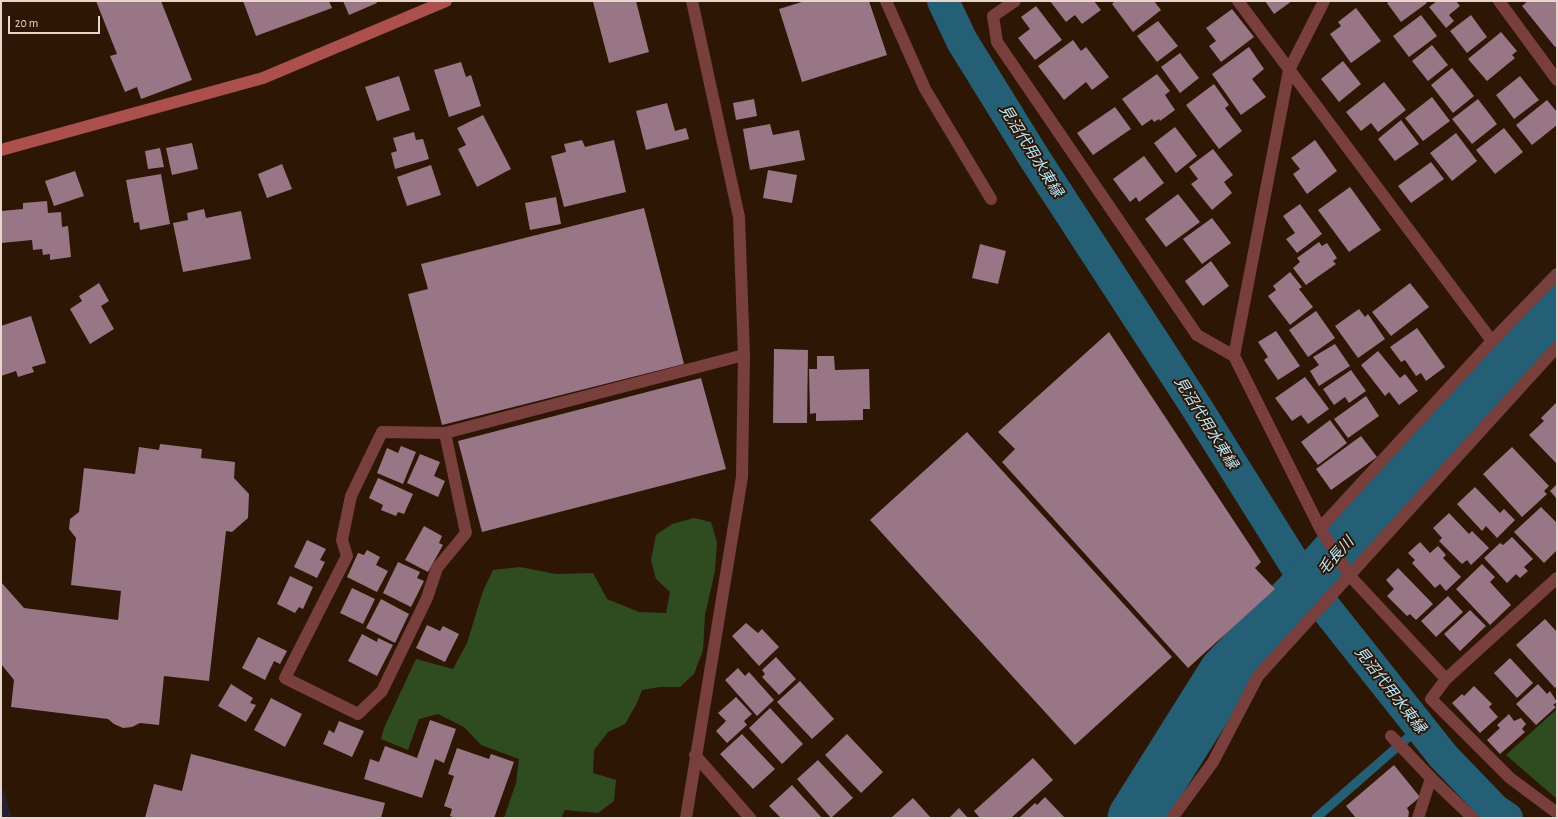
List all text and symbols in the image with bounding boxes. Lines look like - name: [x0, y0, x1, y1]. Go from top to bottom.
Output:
- scale bar: [10, 8, 102, 34]
- text: 20 m: [15, 17, 38, 29]
- water label: 見沼代用水東縁: [996, 102, 1066, 200]
- water label: 見沼代用水東縁: [1171, 374, 1241, 472]
- water label: 毛長川: [1314, 533, 1358, 579]
- water label: 見沼代用水東縁: [1351, 643, 1429, 737]

